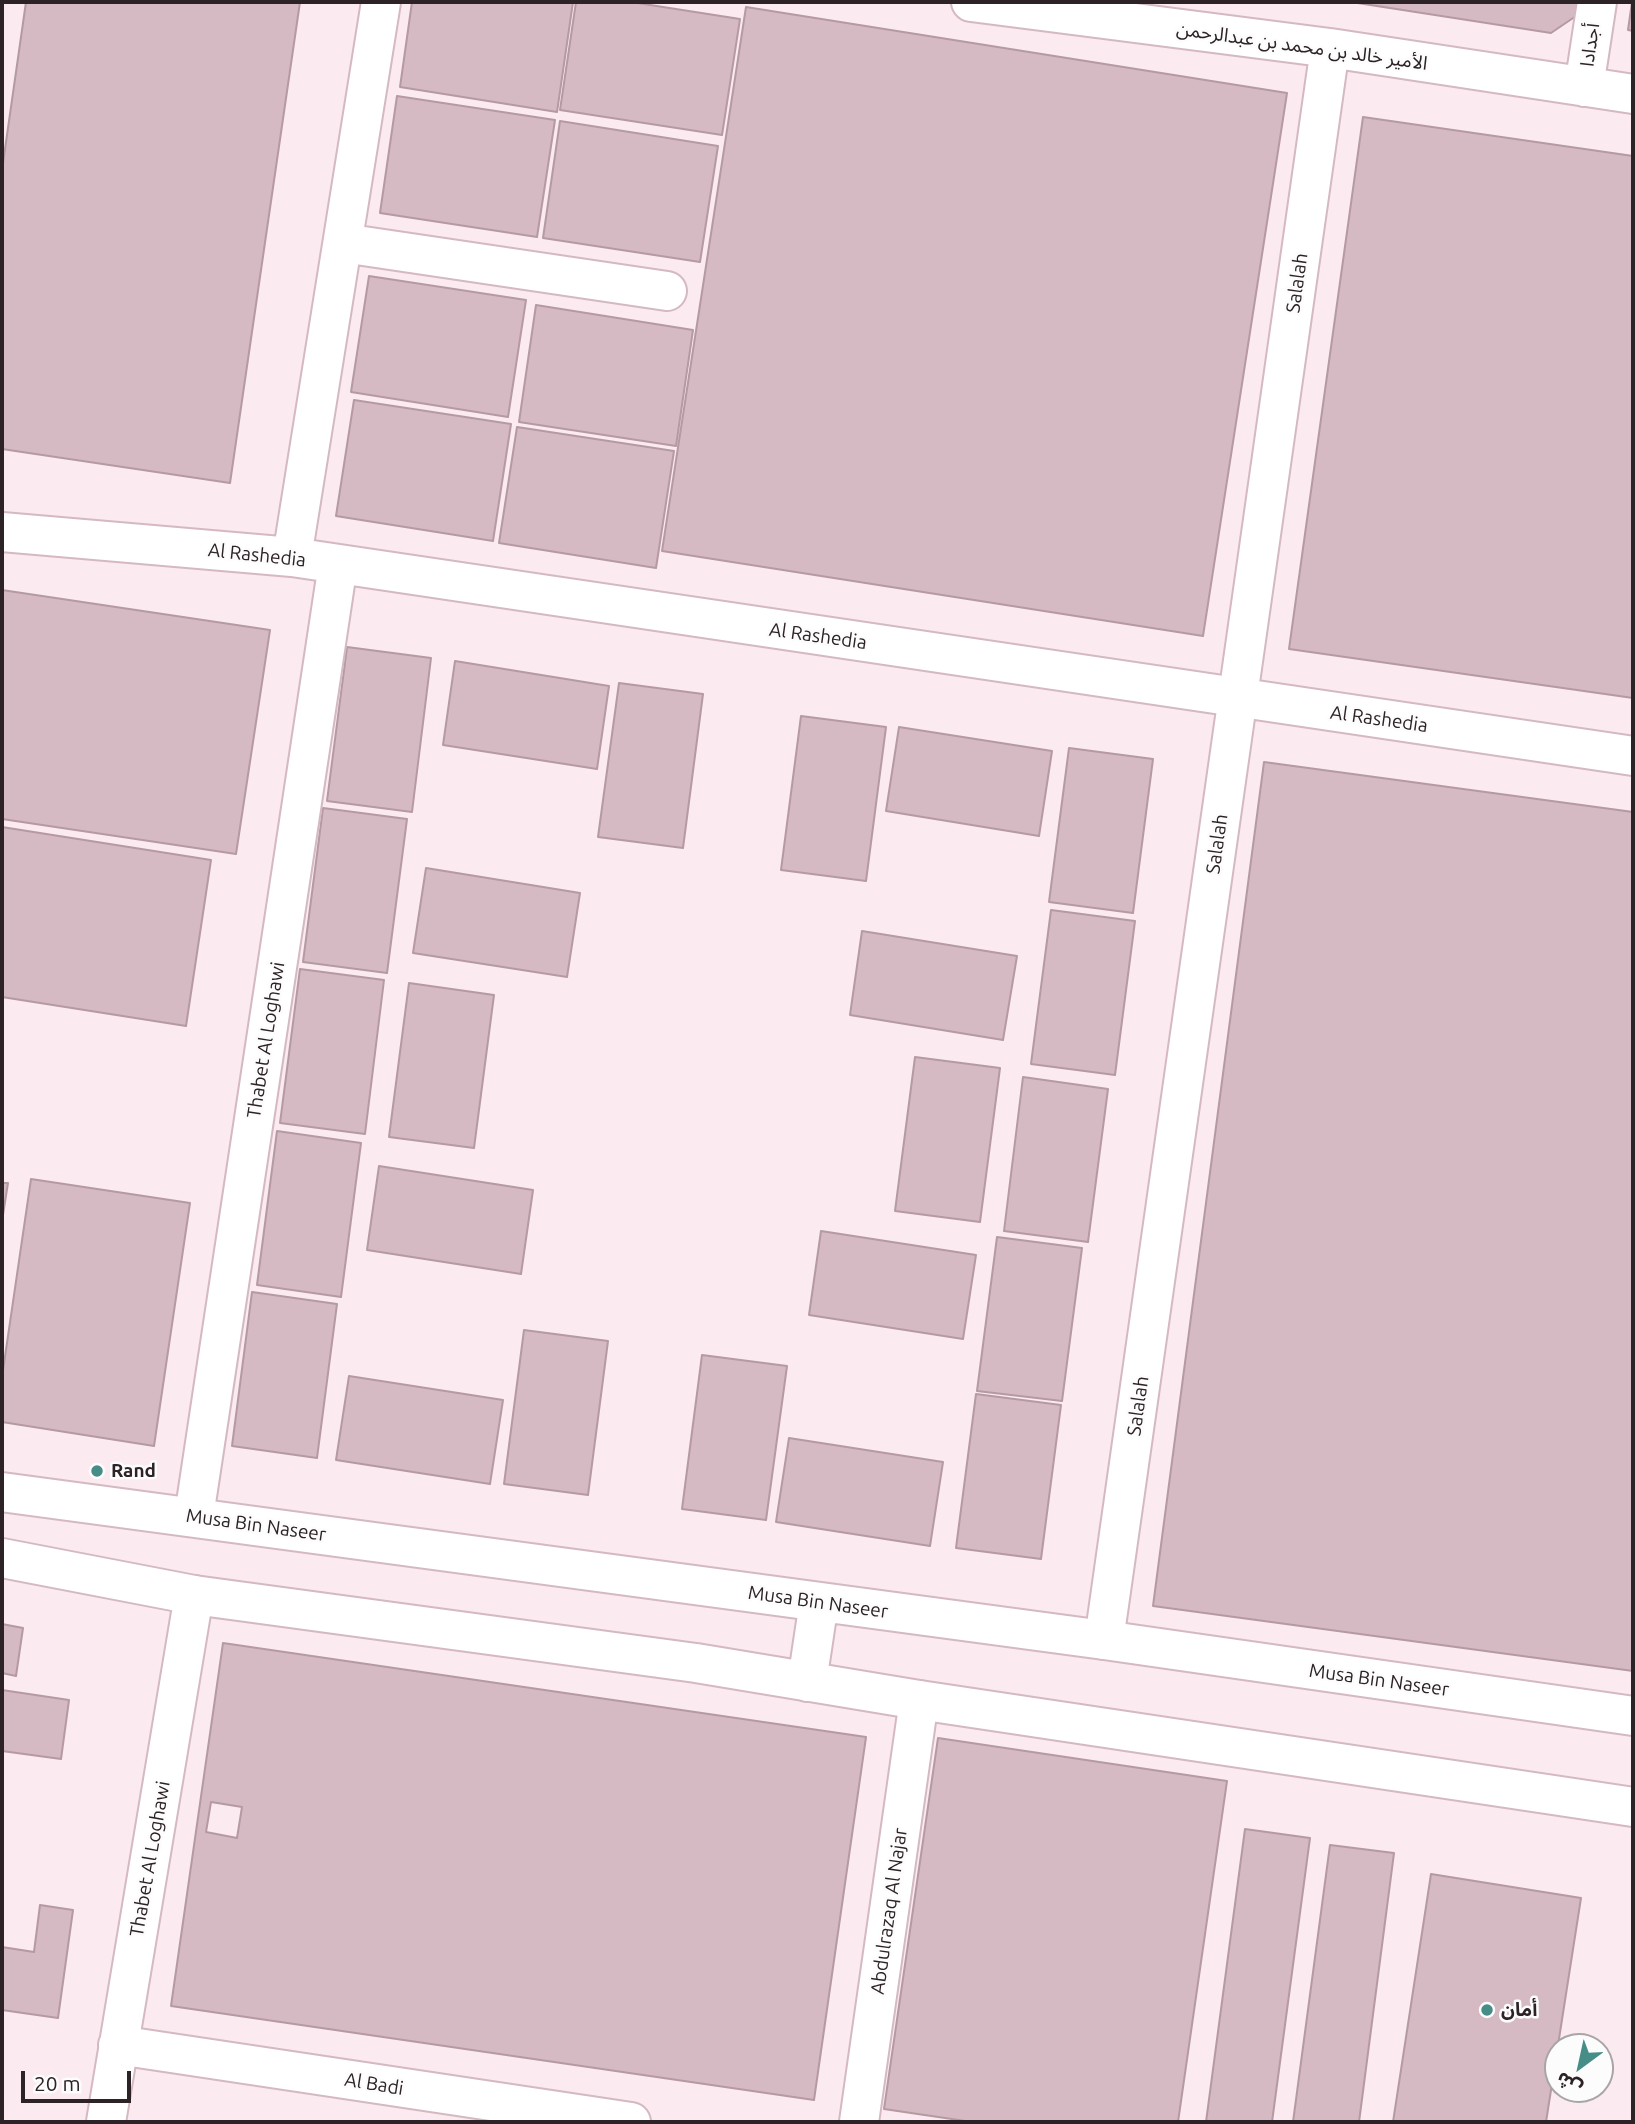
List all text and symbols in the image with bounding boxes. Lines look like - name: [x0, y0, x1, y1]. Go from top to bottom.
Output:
- street label: الأمير خالد بن محمد بن عبدالرحمن: [1175, 17, 1429, 75]
- street label: أجدادا: [1576, 22, 1604, 68]
- street label: Salalah: [1282, 252, 1312, 314]
- street label: Al Rashedia: [207, 539, 307, 571]
- street label: Al Rashedia: [768, 618, 868, 654]
- street label: Al Rashedia: [1329, 701, 1429, 737]
- street label: Salalah: [1202, 813, 1232, 875]
- street label: Thabet Al Loghawi: [242, 960, 290, 1120]
- street label: Salalah: [1123, 1375, 1153, 1437]
- place label: Rand: [111, 1460, 156, 1482]
- marker: Rand: [89, 1463, 105, 1479]
- street label: Musa Bin Naseer: [184, 1504, 328, 1546]
- street label: Musa Bin Naseer: [746, 1581, 890, 1623]
- street label: Musa Bin Naseer: [1307, 1659, 1451, 1701]
- street label: Thabet Al Loghawi: [125, 1779, 175, 1939]
- street label: Abdulrazaq Al Najar: [866, 1826, 912, 1996]
- place label: أمان: [1501, 1999, 1537, 2021]
- marker: أمان: [1479, 2002, 1495, 2018]
- north arrow: [1544, 2033, 1614, 2103]
- scale bar: [24, 2058, 135, 2102]
- street label: Al Badi: [343, 2068, 405, 2100]
- text: ش: [1552, 2068, 1586, 2100]
- text: 20 m: [34, 2071, 81, 2095]

